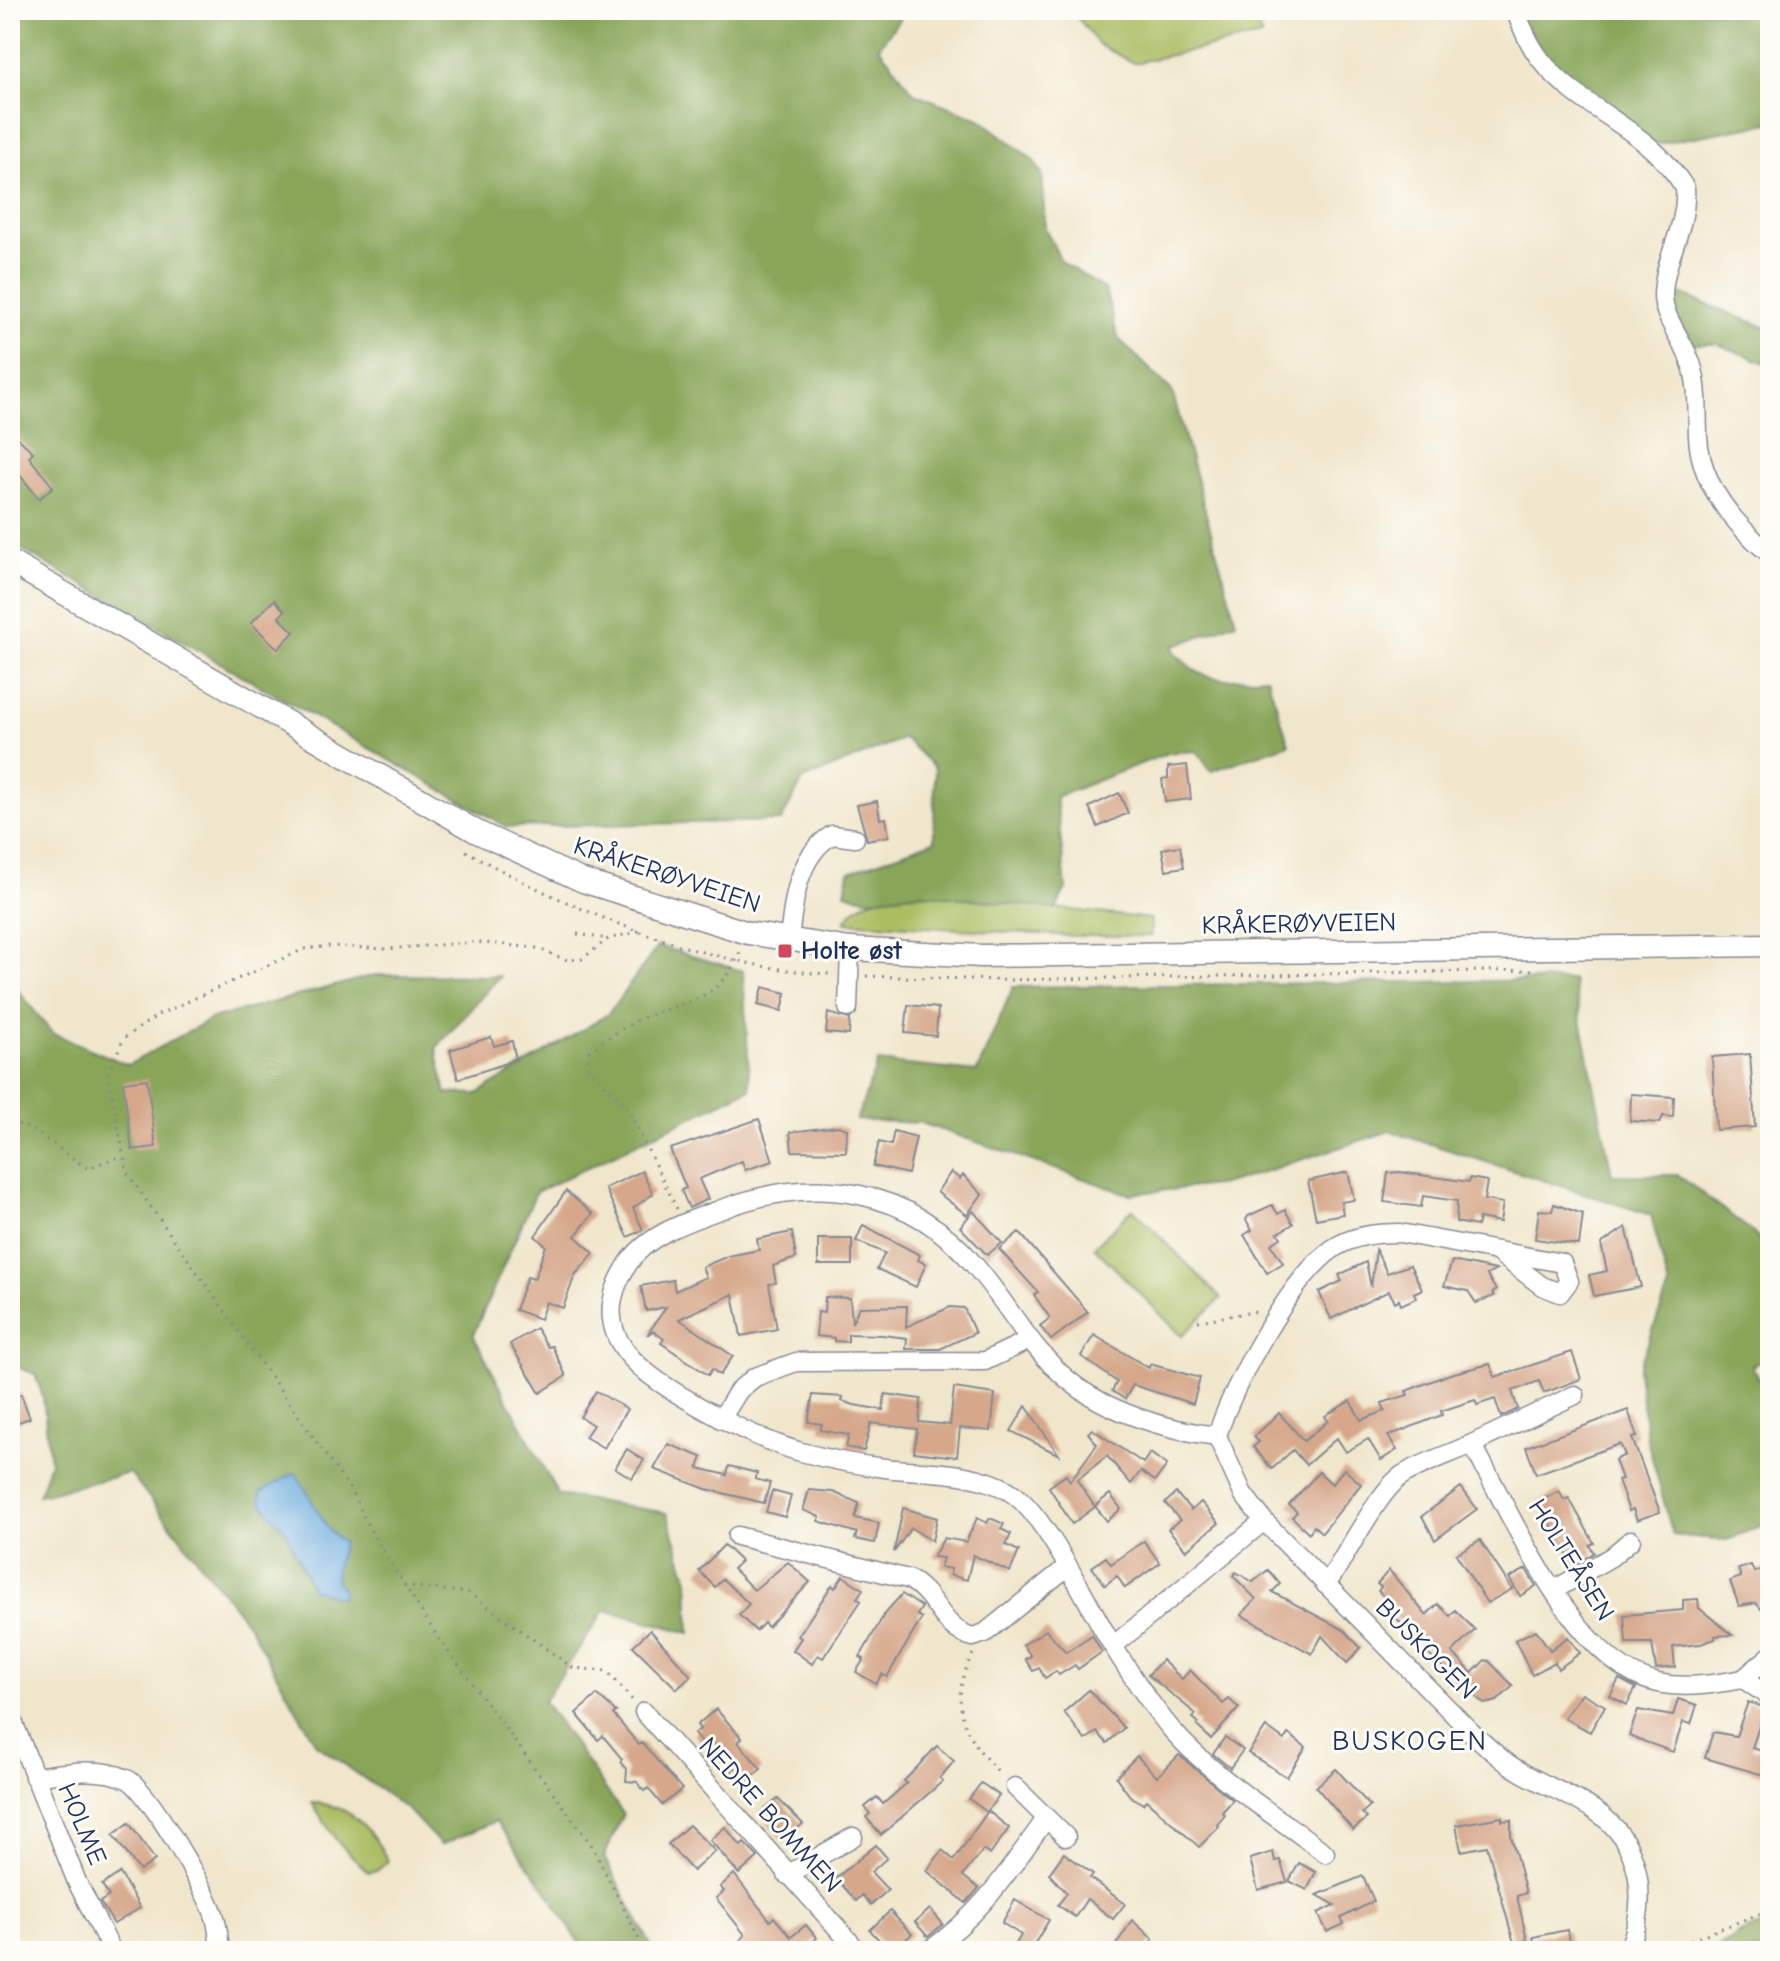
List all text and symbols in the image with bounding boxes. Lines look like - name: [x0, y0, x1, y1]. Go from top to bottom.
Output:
- street label: KRÅKERØYVEIEN: [570, 829, 765, 919]
- street label: KRÅKERØYVEIEN: [1201, 905, 1397, 941]
- place label: Holte øst: [801, 936, 903, 966]
- marker: Holte øst: [776, 942, 794, 960]
- street label: HOLTEÅSEN: [1522, 1493, 1622, 1626]
- street label: BUSKOGEN: [1369, 1592, 1483, 1706]
- district label: BUSKOGEN: [1332, 1725, 1488, 1757]
- street label: NEDRE BOMMEN: [693, 1731, 847, 1899]
- street label: HOLME: [51, 1779, 113, 1869]

